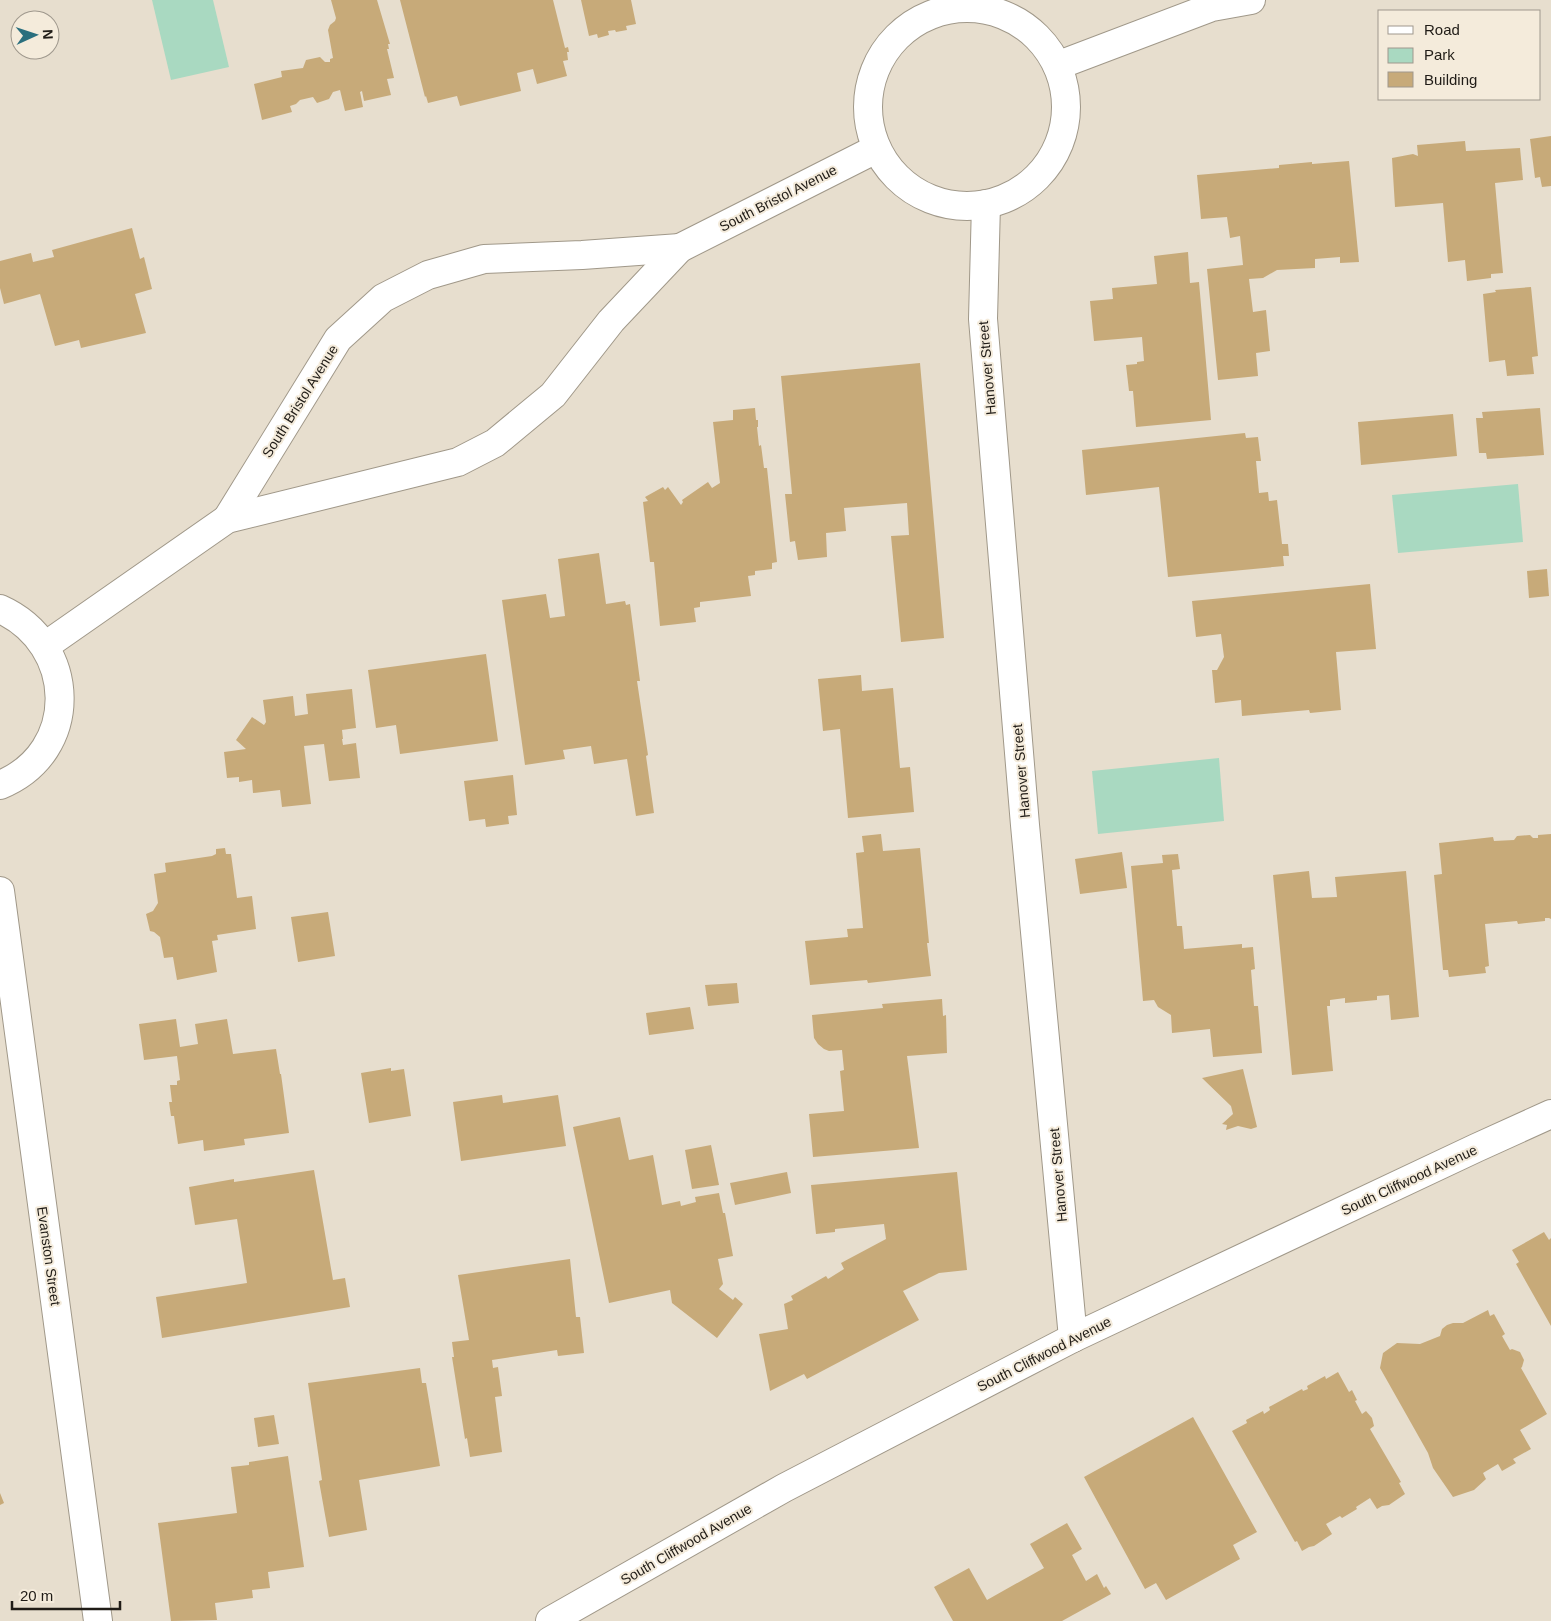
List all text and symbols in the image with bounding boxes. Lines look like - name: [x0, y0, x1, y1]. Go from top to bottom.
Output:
- north arrow: [10, 10, 60, 60]
- legend: [1378, 10, 1541, 100]
- text: Road: [1424, 21, 1460, 38]
- text: N: [40, 29, 56, 40]
- text: Park: [1424, 46, 1455, 63]
- text: Building: [1424, 71, 1477, 88]
- street label: South Bristol Avenue: [717, 161, 840, 235]
- street label: Hanover Street: [975, 320, 999, 416]
- street label: South Bristol Avenue: [259, 342, 341, 460]
- street label: Hanover Street: [1009, 723, 1033, 819]
- street label: Hanover Street: [1046, 1127, 1070, 1223]
- street label: South Cliffwood Avenue: [1338, 1141, 1480, 1219]
- street label: Evanston Street: [34, 1206, 64, 1307]
- street label: South Cliffwood Avenue: [974, 1313, 1114, 1395]
- street label: South Cliffwood Avenue: [618, 1500, 754, 1588]
- scale bar: [12, 1578, 120, 1610]
- text: 20 m: [20, 1587, 53, 1604]

